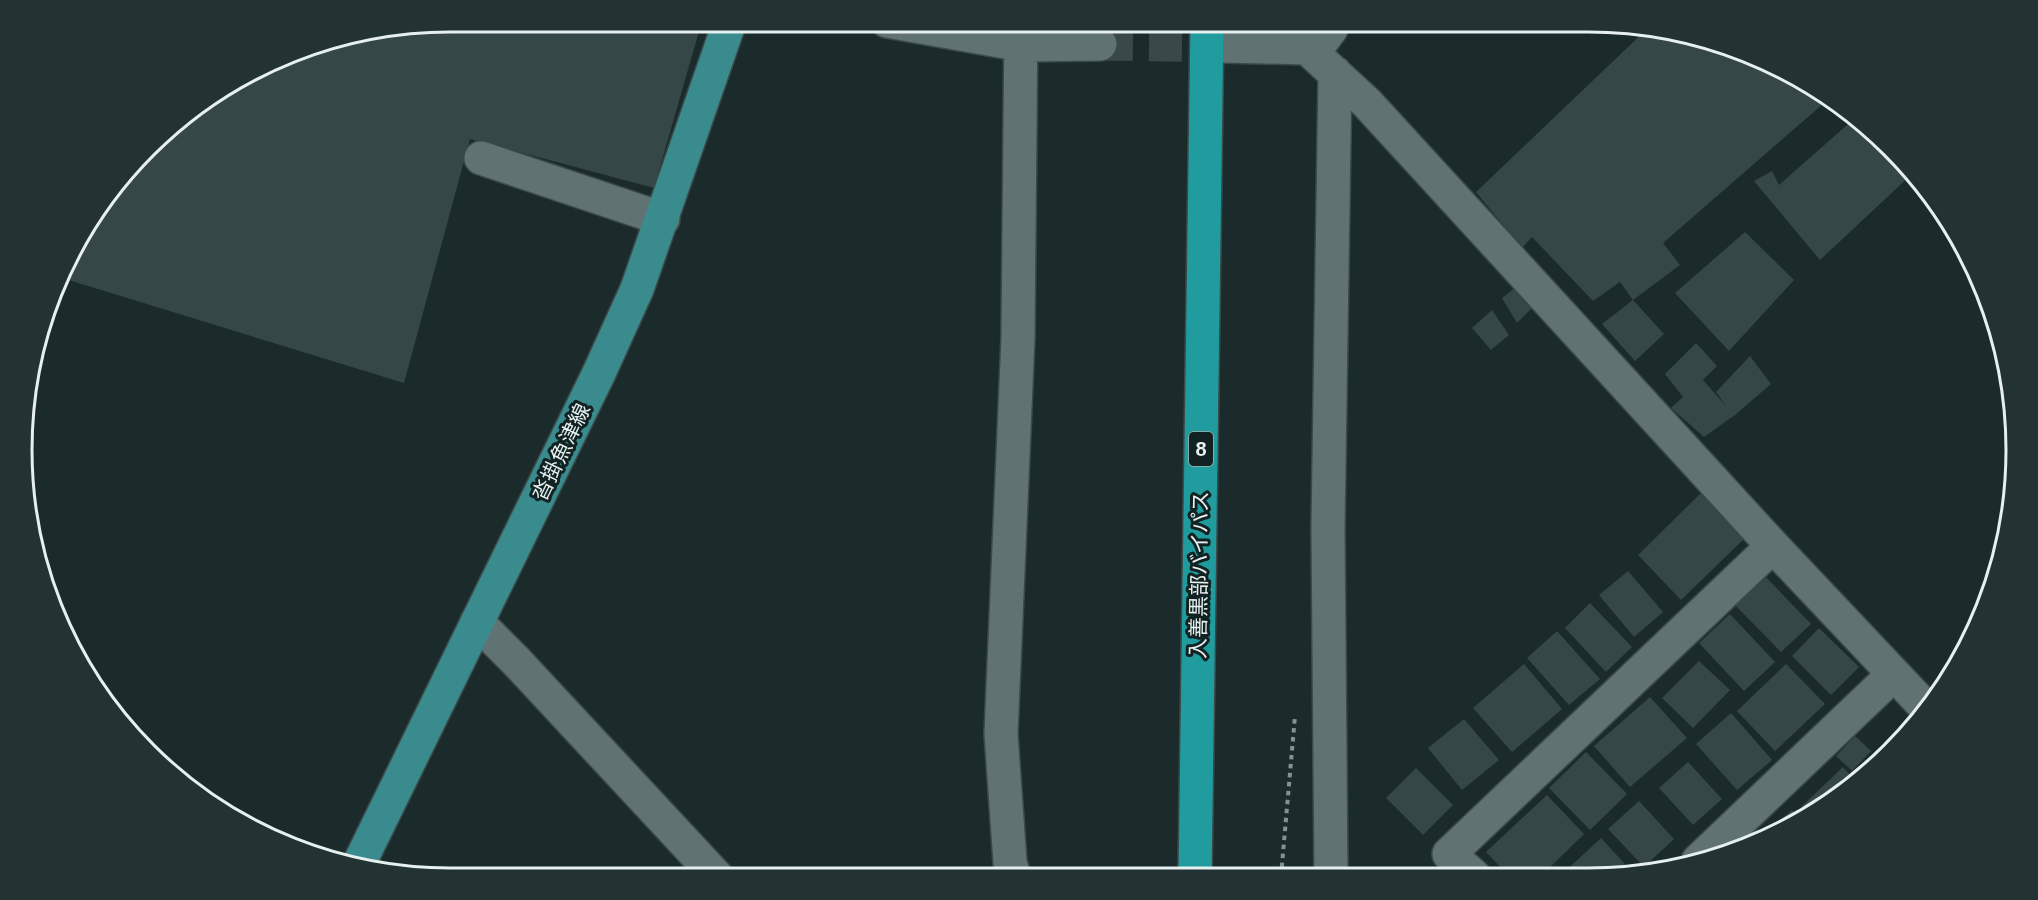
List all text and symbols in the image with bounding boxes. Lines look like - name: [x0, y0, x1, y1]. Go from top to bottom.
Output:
- street label: 沓掛魚津線: [528, 400, 594, 504]
- road number: 8: [1189, 432, 1213, 466]
- street label: 入善黒部バイパス: [1186, 491, 1212, 659]

